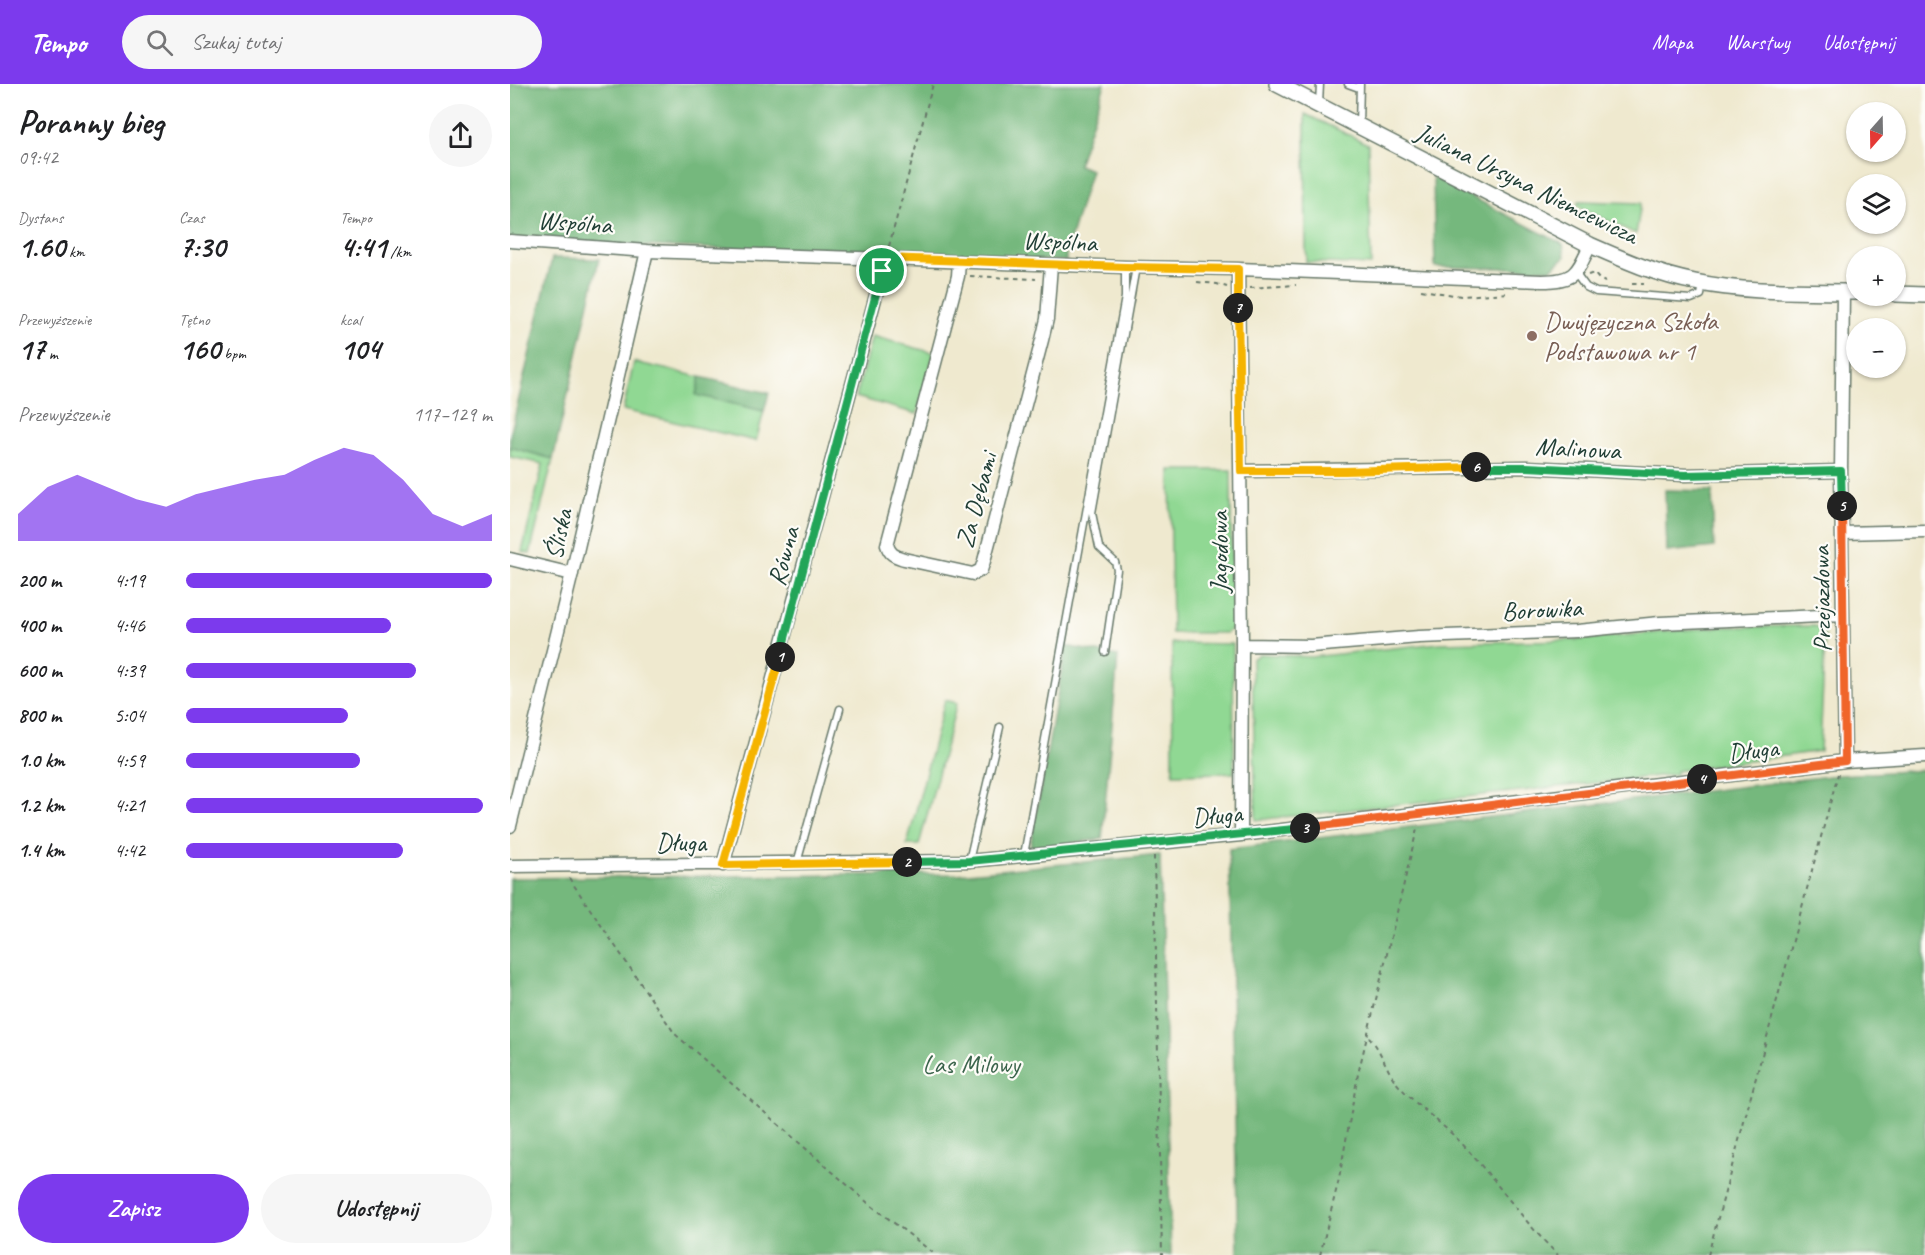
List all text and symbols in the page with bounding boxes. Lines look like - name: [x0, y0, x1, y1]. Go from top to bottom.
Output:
- search box: [122, 15, 542, 69]
- text: Tempo: [30, 25, 86, 60]
- icon: search: [143, 26, 176, 59]
- text: Szukaj tutaj: [191, 28, 281, 56]
- text: Mapa: [1652, 29, 1693, 55]
- text: Warstwy: [1726, 29, 1790, 55]
- text: Udostępnij: [1823, 29, 1895, 55]
- text: Poranny bieg: [18, 101, 164, 143]
- north arrow: [1846, 102, 1906, 162]
- map controls: [1846, 102, 1906, 378]
- button: share: [429, 104, 492, 167]
- street label: Juliana Ursyna Niemcewicza: [1409, 114, 1645, 253]
- text: 09:42: [18, 145, 58, 170]
- button: layers: [1846, 174, 1906, 234]
- street label: Wspólna: [537, 203, 615, 242]
- text: Dystans: [18, 208, 63, 228]
- text: Czas: [179, 208, 204, 228]
- text: Tempo: [340, 208, 372, 228]
- street label: Wspólna: [1022, 224, 1099, 259]
- text: 1.60: [18, 228, 65, 266]
- text: 7:30: [179, 228, 225, 266]
- text: 4:41: [340, 228, 386, 266]
- text: km: [65, 242, 85, 262]
- text: /km: [386, 242, 411, 262]
- pin: [856, 245, 907, 296]
- button: +: [1846, 246, 1906, 306]
- icon: arrive: [865, 254, 898, 287]
- pin: 7: [1223, 293, 1253, 323]
- text: 7: [1234, 298, 1242, 318]
- place label: Dwujęzyczna Szkoła Podstawowa nr 1: [1544, 305, 1719, 368]
- text: Przewyższenie: [18, 310, 91, 330]
- text: Tętno: [179, 310, 210, 330]
- text: kcal: [340, 310, 361, 330]
- button: −: [1846, 318, 1906, 378]
- marker: Dwujęzyczna Szkoła Podstawowa nr 1: [1525, 329, 1539, 343]
- text: 17: [18, 330, 45, 368]
- text: 160: [179, 330, 220, 368]
- text: 104: [340, 330, 381, 368]
- text: m: [45, 344, 58, 364]
- text: bpm: [220, 344, 246, 364]
- text: Przewyższenie: [18, 402, 110, 427]
- text: 117–129 m: [413, 402, 492, 427]
- street label: Malinowa: [1535, 430, 1623, 467]
- street label: Za Dębami: [948, 446, 1006, 551]
- pin: 6: [1461, 452, 1491, 482]
- text: 6: [1472, 457, 1480, 477]
- pin: 5: [1827, 491, 1857, 521]
- text: 5: [1839, 496, 1845, 516]
- street label: Śliska: [537, 504, 581, 563]
- street label: Jagodowa: [1203, 510, 1236, 595]
- street label: Równa: [760, 521, 808, 589]
- street label: Przejazdowa: [1804, 544, 1839, 652]
- text: 200 m: [18, 568, 61, 593]
- text: 4:19: [114, 568, 145, 593]
- street label: Borowika: [1501, 591, 1585, 628]
- text: 400 m: [18, 613, 61, 638]
- text: 4:46: [114, 613, 145, 638]
- pin: 1: [765, 642, 795, 672]
- text: 1: [776, 647, 784, 667]
- text: 600 m: [18, 658, 62, 683]
- text: 4:39: [114, 658, 145, 683]
- text: 800 m: [18, 703, 61, 728]
- text: 5:04: [114, 703, 145, 728]
- street label: Długa: [1726, 731, 1782, 770]
- text: 1.0 km: [18, 748, 65, 773]
- text: 4:59: [114, 748, 145, 773]
- pin: 4: [1687, 764, 1717, 794]
- text: 4: [1698, 769, 1706, 789]
- text: 1.2 km: [18, 793, 65, 818]
- text: 4:21: [114, 793, 145, 818]
- street label: Długa: [1190, 796, 1245, 835]
- pin: 3: [1290, 813, 1320, 843]
- text: 3: [1301, 818, 1309, 838]
- street label: Długa: [656, 826, 708, 859]
- text: 1.4 km: [18, 838, 65, 863]
- text: 4:42: [114, 838, 145, 863]
- pin: 2: [892, 847, 922, 877]
- text: 2: [903, 852, 911, 872]
- park label: Las Milowy: [922, 1048, 1022, 1081]
- button: Zapisz: [18, 1174, 249, 1243]
- button: Udostępnij: [261, 1174, 492, 1243]

